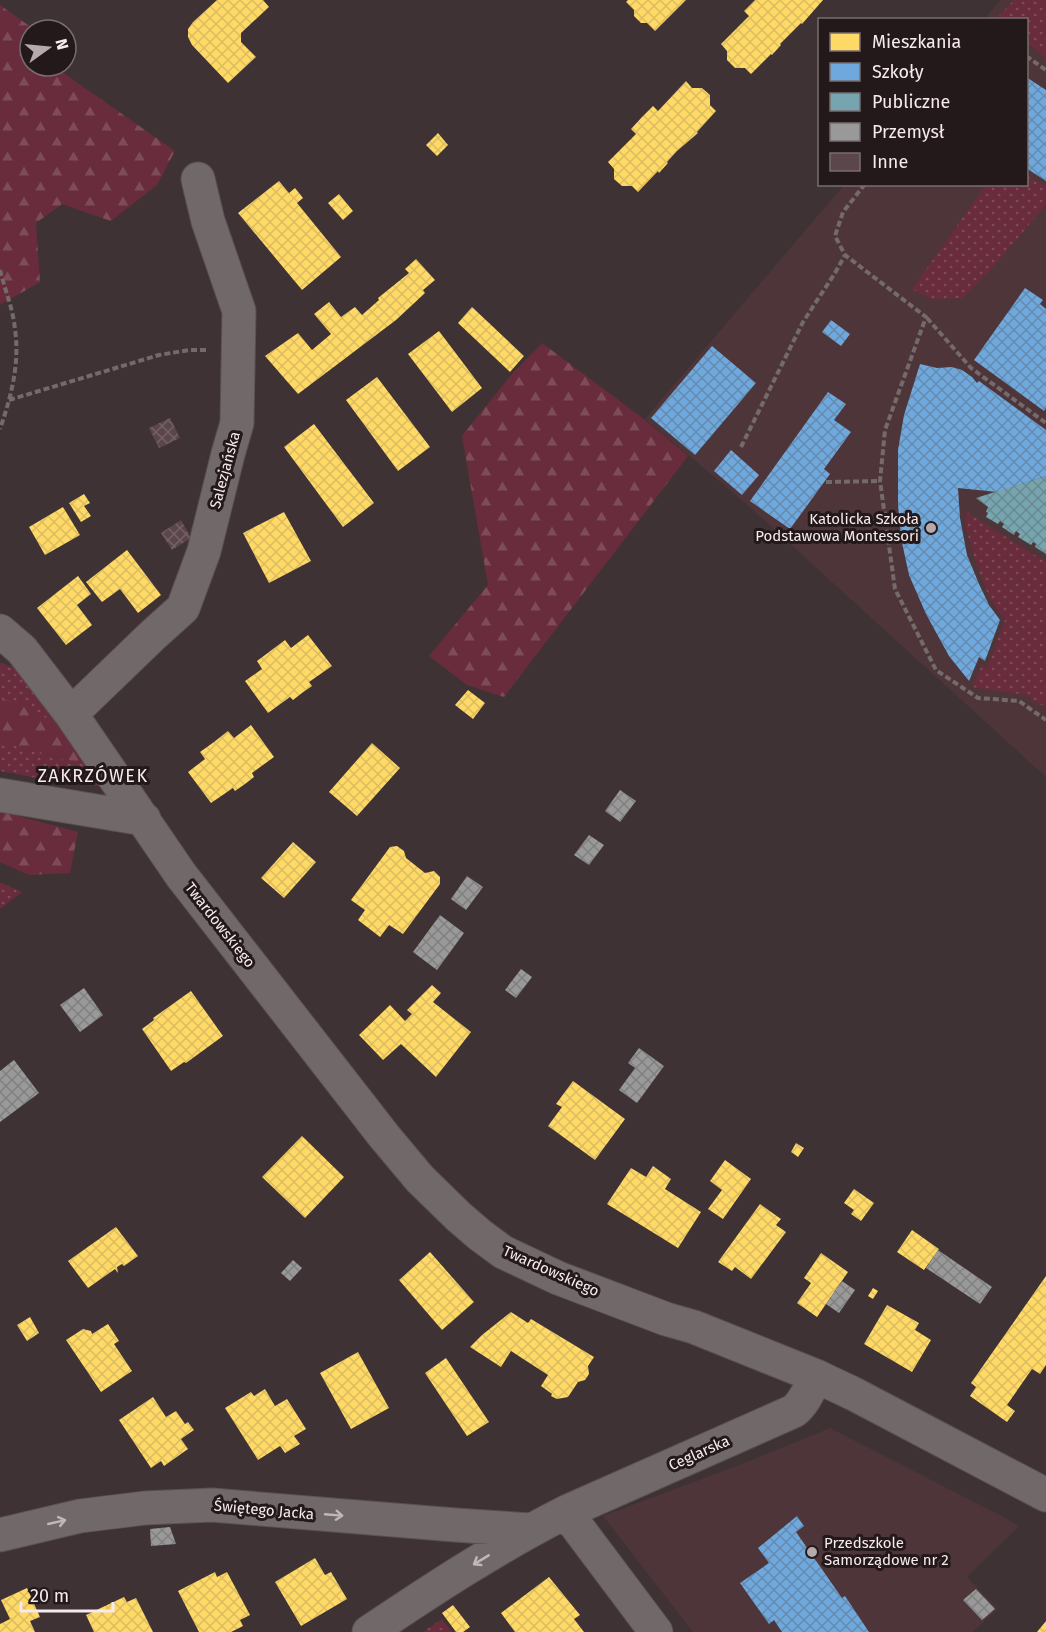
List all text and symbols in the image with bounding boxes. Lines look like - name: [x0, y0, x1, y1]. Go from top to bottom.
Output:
- north arrow: [18, 18, 78, 78]
- legend: [818, 18, 1028, 186]
- text: Mieszkania: [872, 31, 961, 53]
- text: N: [51, 37, 73, 52]
- text: Szkoły: [872, 61, 924, 83]
- text: Publiczne: [872, 91, 950, 113]
- text: Przemysł: [872, 121, 945, 143]
- text: Inne: [872, 151, 908, 173]
- street label: Salezjańska: [206, 430, 244, 510]
- place label: Katolicka Szkoła Podstawowa Montessori: [755, 510, 919, 545]
- marker: Katolicka Szkoła Podstawowa Montessori: [924, 521, 938, 535]
- district label: ZAKRZÓWEK: [37, 765, 149, 787]
- street label: Twardowskiego: [181, 879, 259, 971]
- street label: Twardowskiego: [500, 1242, 602, 1300]
- street label: Ceglarska: [666, 1432, 732, 1474]
- street label: Świętego Jacka: [213, 1497, 315, 1523]
- one-way arrow: [324, 1510, 344, 1521]
- one-way arrow: [47, 1515, 66, 1527]
- place label: Przedszkole Samorządowe nr 2: [824, 1534, 949, 1569]
- marker: Przedszkole Samorządowe nr 2: [805, 1545, 819, 1559]
- one-way arrow: [472, 1554, 489, 1566]
- scale bar: [21, 1575, 112, 1613]
- text: 20 m: [30, 1585, 69, 1607]

